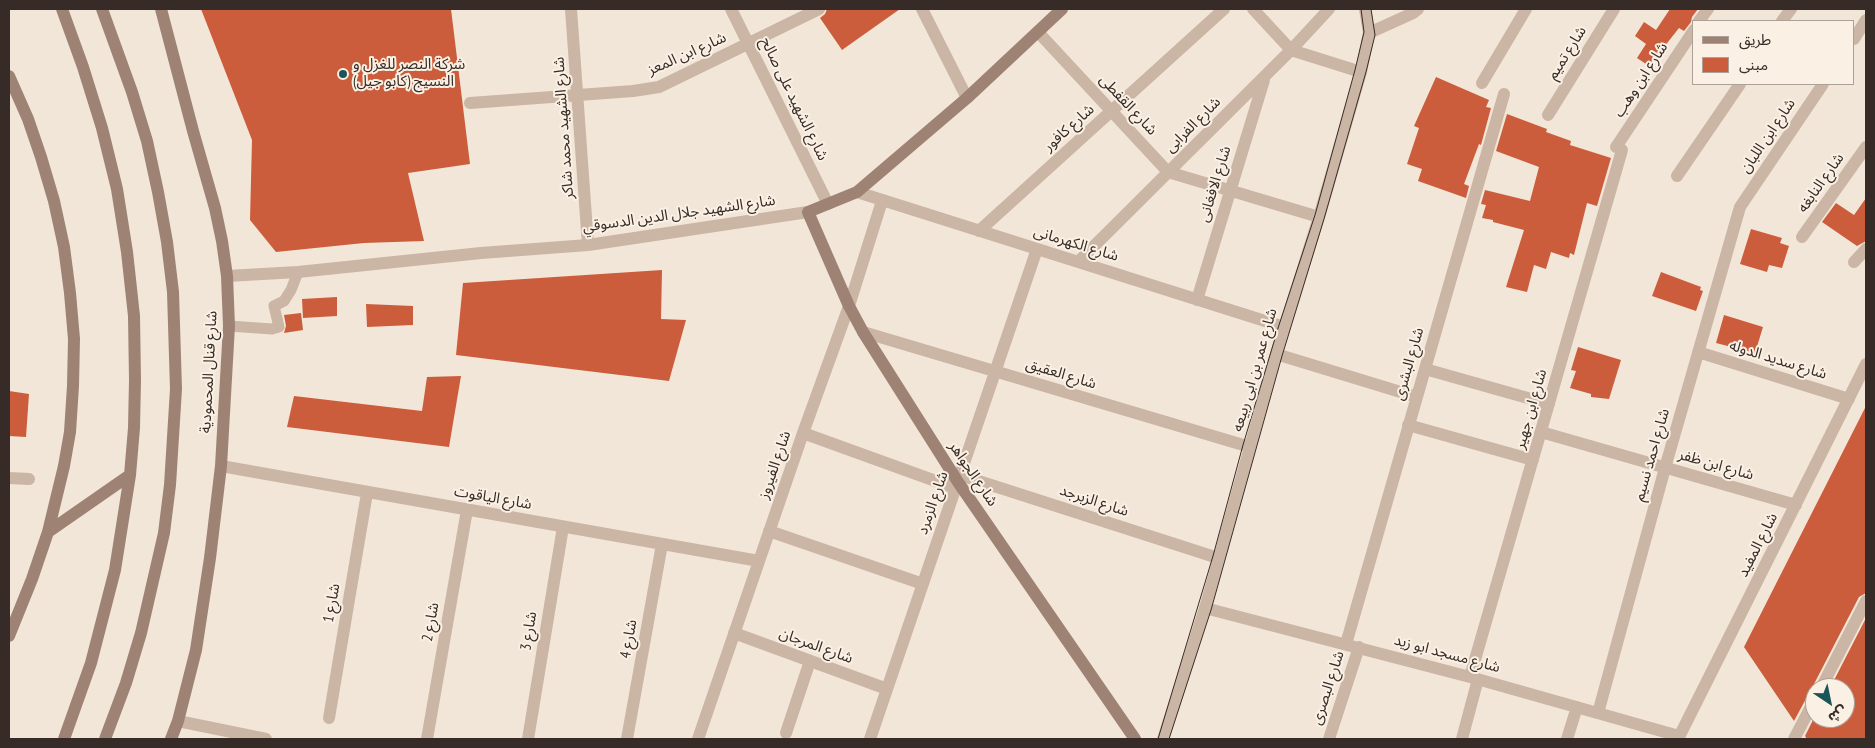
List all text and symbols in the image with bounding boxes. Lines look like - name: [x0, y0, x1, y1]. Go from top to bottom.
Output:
- legend: [1692, 20, 1855, 85]
- street label: شارع تميم: [1544, 23, 1590, 83]
- street label: شارع ابن المعز: [645, 29, 729, 79]
- text: طريق: [1739, 30, 1771, 49]
- street label: شارع الشهيد على صالح: [756, 34, 832, 164]
- street label: شارع ابن وهب: [1610, 39, 1672, 121]
- text: مبنى: [1739, 55, 1768, 74]
- place label: شركة النصر للغزل و النسيج (كابو جيل): [353, 56, 465, 91]
- street label: شارع الشهيد محمد شاكر: [550, 56, 578, 200]
- marker: شركة النصر للغزل و النسيج (كابو جيل): [337, 68, 349, 80]
- street label: شارع القفطى: [1095, 71, 1161, 139]
- street label: شارع الفرابى: [1161, 93, 1225, 157]
- street label: شارع ابن اللبان: [1737, 95, 1799, 177]
- street label: شارع كافور: [1040, 100, 1098, 156]
- street label: شارع الافغانى: [1195, 144, 1235, 224]
- street label: شارع النابغه: [1794, 150, 1848, 216]
- street label: شارع الشهيد جلال الدين الدسوقي: [581, 192, 777, 236]
- street label: شارع الكهرمانى: [1031, 223, 1121, 265]
- street label: شارع عمر بن ابى ربيعه: [1229, 306, 1281, 434]
- street label: شارع قنال المحمودية: [197, 310, 221, 434]
- street label: شارع البشرى: [1390, 325, 1428, 403]
- street label: شارع سديد الدوله: [1727, 337, 1829, 383]
- street label: شارع العقيق: [1024, 355, 1098, 393]
- street label: شارع ابن جهير: [1511, 367, 1551, 451]
- street label: شارع احمد نسيم: [1630, 407, 1674, 503]
- street label: شارع الفيروز: [755, 428, 795, 502]
- street label: شارع الجواهر: [945, 438, 1001, 510]
- street label: شارع ابن ظفر: [1676, 446, 1756, 484]
- street label: شارع الزمرد: [914, 469, 952, 537]
- street label: شارع الزبرجد: [1057, 481, 1131, 521]
- street label: شارع الياقوت: [453, 482, 533, 514]
- street label: شارع المفيد: [1734, 510, 1782, 580]
- street label: شارع 1: [320, 582, 344, 624]
- street label: شارع 2: [419, 601, 443, 643]
- street label: شارع 3: [517, 610, 541, 652]
- street label: شارع 4: [617, 618, 641, 660]
- street label: شارع المرجان: [777, 624, 855, 668]
- street label: شارع مسجد ابو زيد: [1392, 631, 1502, 677]
- street label: شارع البصرى: [1308, 649, 1348, 727]
- north arrow: [1805, 678, 1855, 728]
- text: ش: [1825, 702, 1851, 727]

